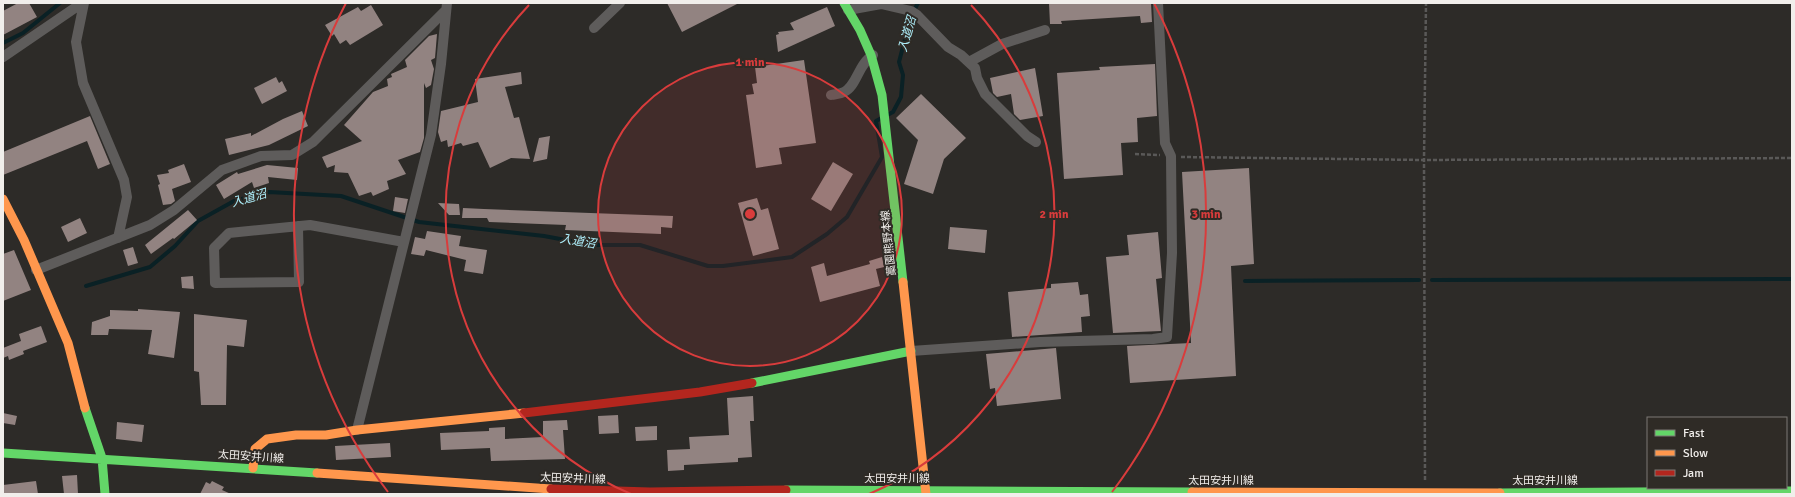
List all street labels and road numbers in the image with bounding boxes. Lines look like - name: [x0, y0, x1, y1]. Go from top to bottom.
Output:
- street label: 藁園熊野本線: [879, 209, 898, 276]
- street label: 太田安井川線: [218, 448, 284, 465]
- street label: 太田安井川線: [540, 471, 606, 486]
- street label: 太田安井川線: [864, 472, 930, 485]
- street label: 太田安井川線: [1188, 474, 1254, 487]
- street label: 太田安井川線: [1512, 474, 1578, 487]

